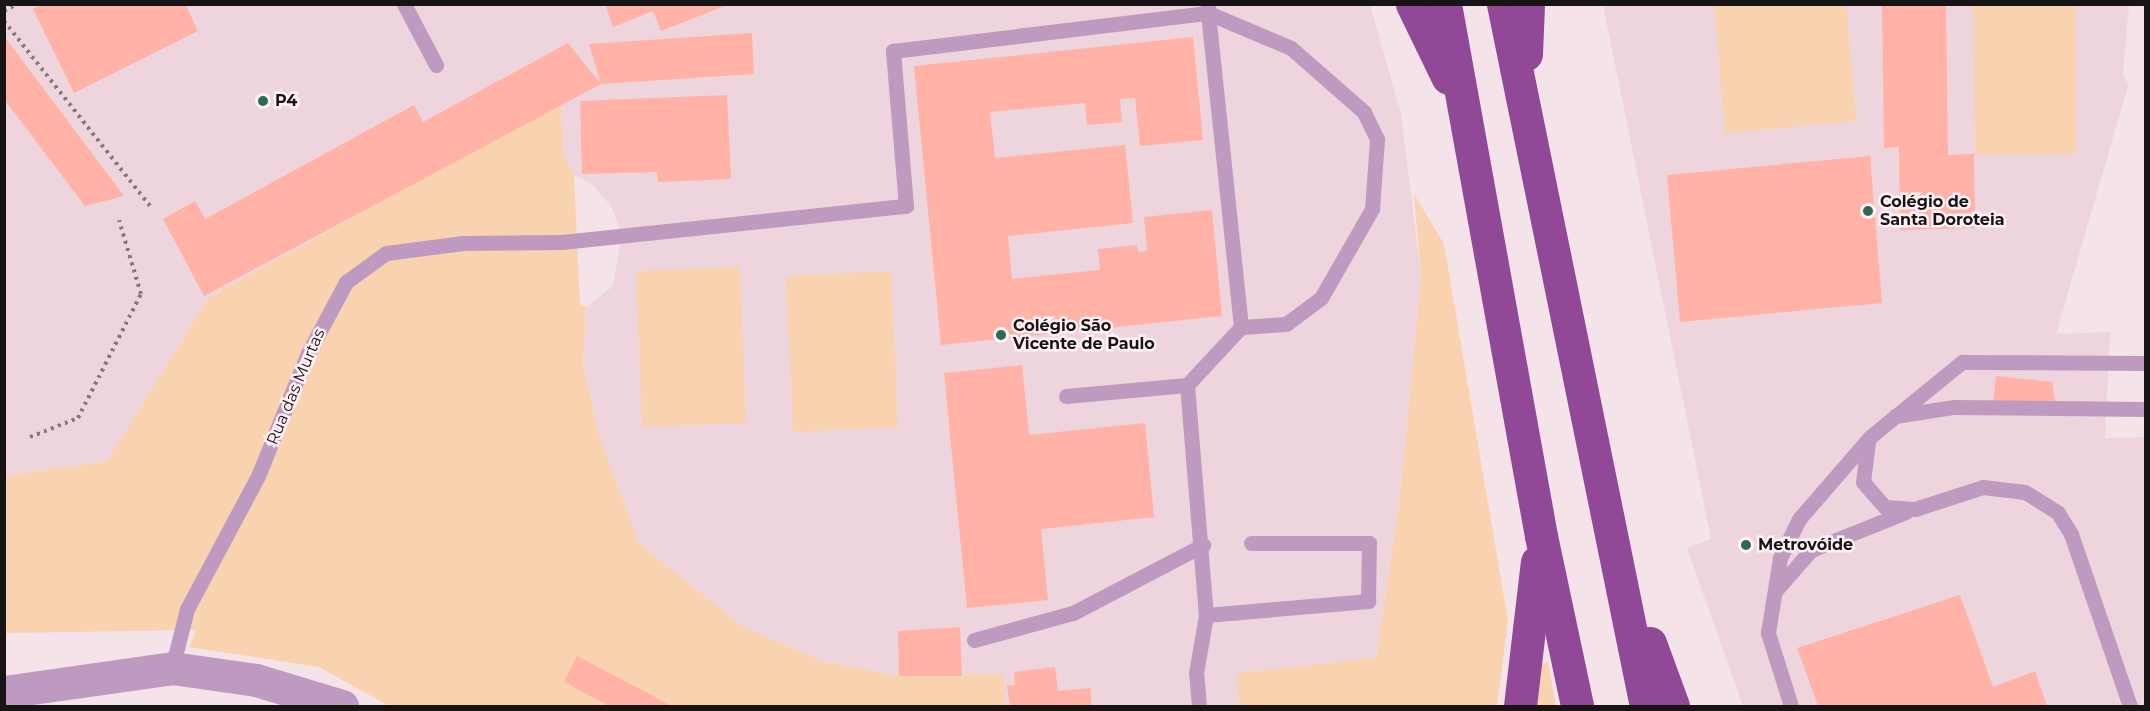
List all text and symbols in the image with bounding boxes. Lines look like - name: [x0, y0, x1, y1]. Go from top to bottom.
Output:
- place label: P4: [275, 91, 297, 111]
- marker: P4: [256, 94, 270, 108]
- place label: Colégio de Santa Doroteia: [1880, 192, 2005, 230]
- marker: Colégio de Santa Doroteia: [1861, 204, 1875, 218]
- place label: Colégio São Vicente de Paulo: [1013, 316, 1155, 354]
- street label: Rua das Murtas: [263, 326, 329, 448]
- marker: Colégio São Vicente de Paulo: [994, 328, 1008, 342]
- place label: Metrovóide: [1758, 535, 1853, 555]
- marker: Metrovóide: [1739, 538, 1753, 552]

